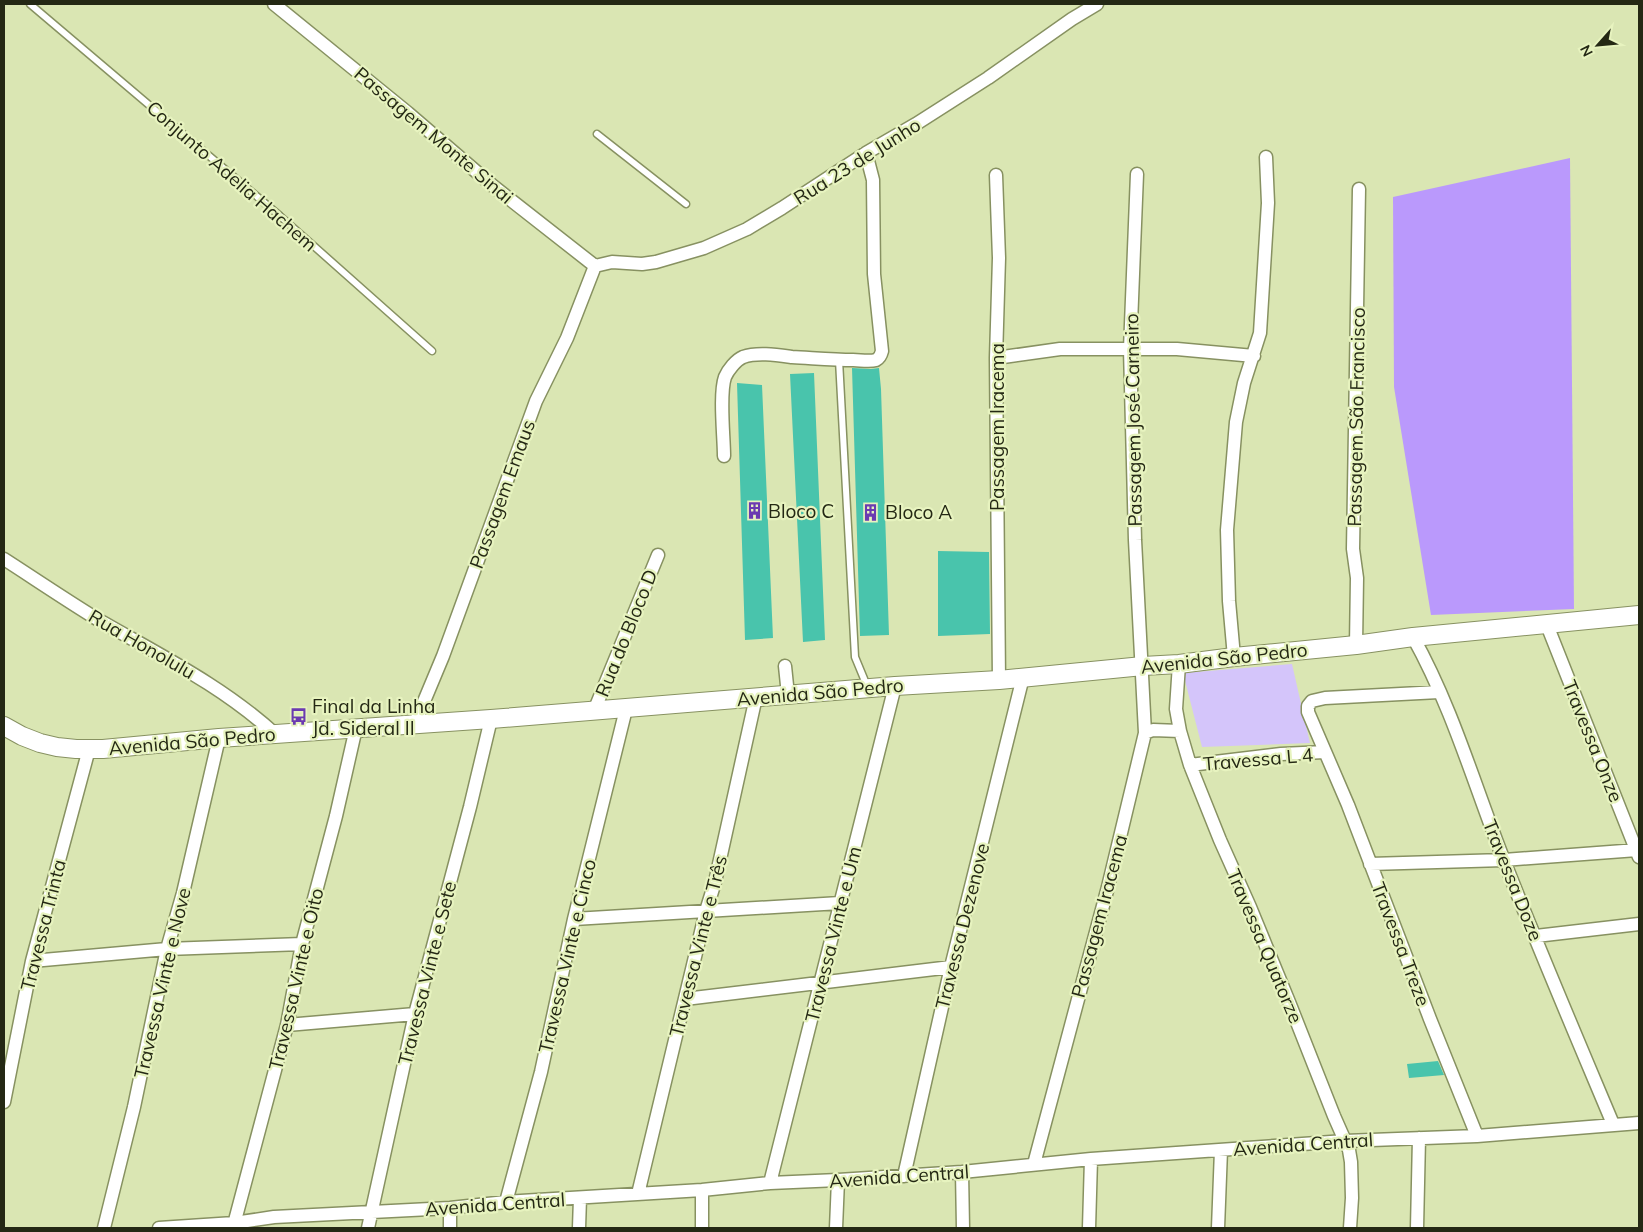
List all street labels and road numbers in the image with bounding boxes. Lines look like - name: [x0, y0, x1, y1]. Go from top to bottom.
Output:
- street label: Passagem Monte Sinai: [349, 61, 519, 209]
- street label: Conjunto Adelia Hachem: [142, 95, 322, 257]
- street label: Rua 23 de Junho: [789, 112, 925, 210]
- street label: Passagem São Francisco: [1342, 307, 1370, 527]
- street label: Passagem José Carneiro: [1119, 313, 1147, 527]
- street label: Passagem Iracema: [985, 343, 1009, 511]
- street label: Passagem Emaus: [464, 416, 540, 572]
- street label: Rua do Bloco D: [590, 566, 662, 700]
- street label: Rua Honolulu: [85, 604, 199, 684]
- street label: Avenida São Pedro: [1139, 637, 1309, 679]
- street label: Avenida São Pedro: [736, 673, 904, 711]
- street label: Travessa Onze: [1558, 676, 1628, 806]
- street label: Avenida São Pedro: [108, 722, 276, 760]
- street label: Travessa L 4: [1202, 742, 1314, 776]
- street label: Travessa Doze: [1478, 816, 1548, 944]
- street label: Passagem Iracema: [1066, 832, 1132, 1000]
- street label: Travessa Dezenove: [930, 841, 994, 1011]
- street label: Travessa Vinte e Um: [800, 844, 866, 1024]
- street label: Travessa Vinte e Três: [664, 853, 732, 1039]
- street label: Travessa Trinta: [15, 857, 71, 993]
- street label: Travessa Vinte e Cinco: [533, 857, 601, 1055]
- street label: Travessa Quatorze: [1222, 865, 1308, 1027]
- street label: Travessa Vinte e Sete: [393, 879, 461, 1067]
- street label: Travessa Treze: [1366, 879, 1436, 1009]
- street label: Travessa Vinte e Nove: [128, 885, 196, 1081]
- street label: Travessa Vinte e Oito: [263, 886, 329, 1072]
- street label: Avenida Central: [1232, 1127, 1374, 1161]
- street label: Avenida Central: [828, 1159, 970, 1193]
- street label: Avenida Central: [424, 1187, 566, 1221]

